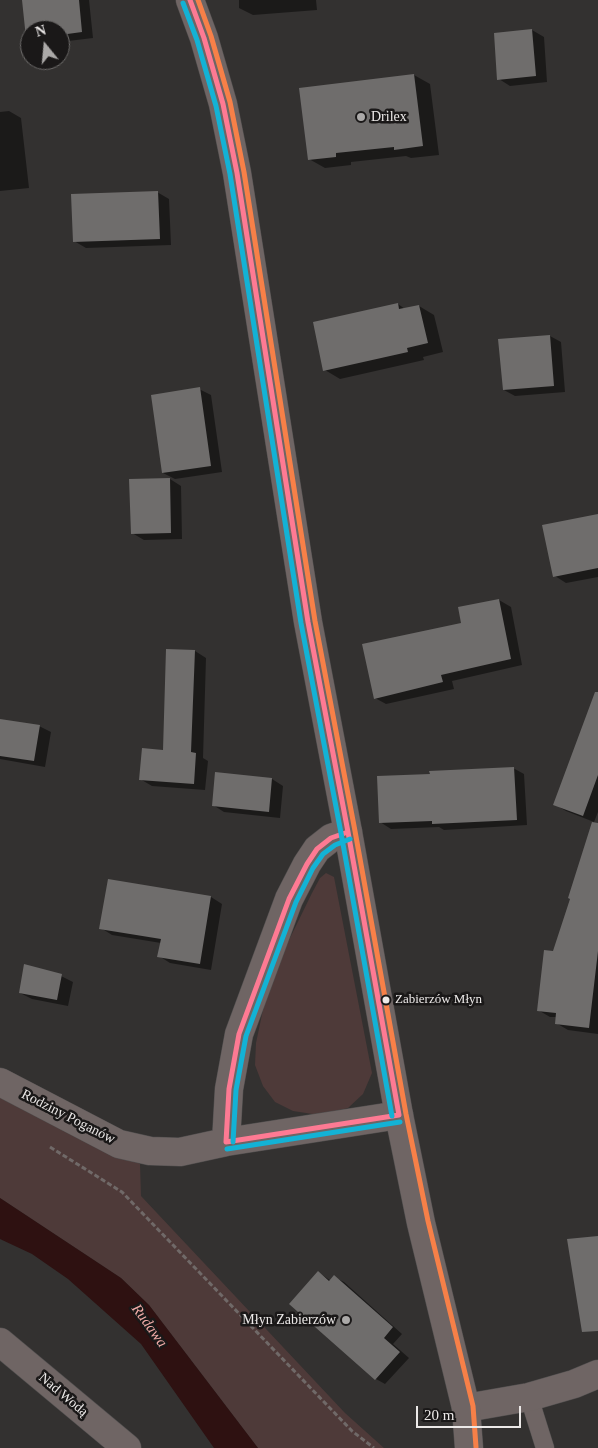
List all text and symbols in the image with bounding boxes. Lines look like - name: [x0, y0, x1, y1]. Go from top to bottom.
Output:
- north arrow: [20, 20, 70, 70]
- text: N: [34, 22, 48, 40]
- place label: Drilex: [371, 109, 407, 125]
- marker: Drilex: [355, 111, 367, 123]
- place label: Zabierzów Młyn: [395, 992, 482, 1008]
- marker: Zabierzów Młyn: [381, 995, 391, 1005]
- street label: Rodziny Poganów: [18, 1086, 118, 1148]
- water label: Rudawa: [127, 1301, 171, 1351]
- place label: Młyn Zabierzów: [242, 1312, 336, 1328]
- marker: Młyn Zabierzów: [340, 1314, 352, 1326]
- street label: Nad Wodą: [35, 1370, 91, 1420]
- scale bar: [418, 1396, 523, 1428]
- text: 20 m: [424, 1407, 454, 1423]

